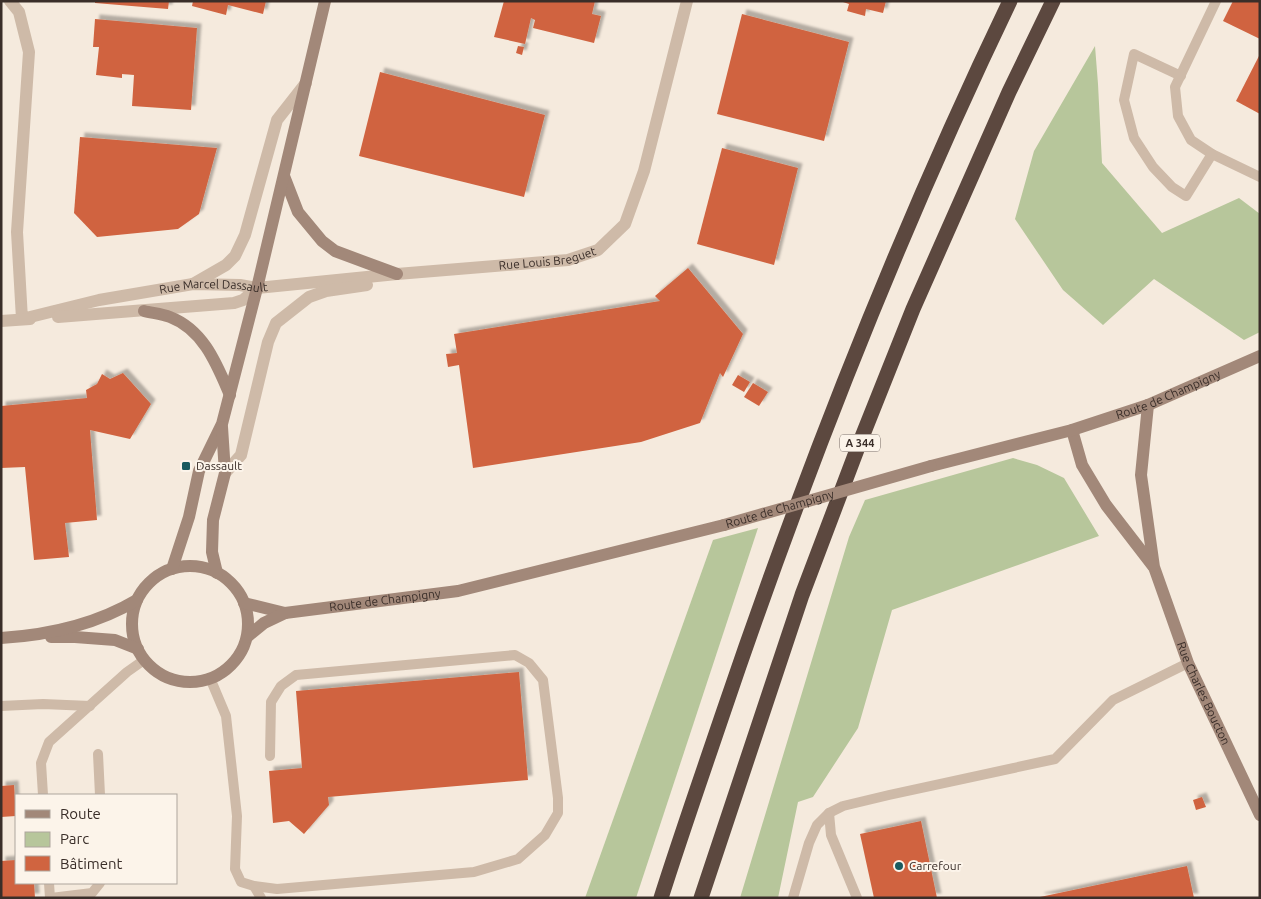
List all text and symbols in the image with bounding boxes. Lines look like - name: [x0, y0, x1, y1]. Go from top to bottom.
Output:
- street label: Rue Louis Breguet: [498, 244, 598, 272]
- street label: Rue Marcel Dassault: [158, 277, 268, 296]
- street label: Route de Champigny: [1114, 367, 1222, 421]
- road number: A 344: [840, 434, 880, 452]
- place label: Dassault: [196, 459, 242, 472]
- marker: Dassault: [180, 460, 192, 472]
- street label: Route de Champigny: [724, 487, 835, 530]
- street label: Route de Champigny: [328, 586, 441, 613]
- street label: Rue Charles Boucton: [1175, 640, 1233, 747]
- legend: [15, 794, 178, 884]
- text: Route: [60, 805, 101, 822]
- text: Parc: [60, 830, 89, 847]
- text: Bâtiment: [60, 855, 123, 872]
- place label: Carrefour: [909, 859, 962, 872]
- marker: Carrefour: [893, 860, 905, 872]

